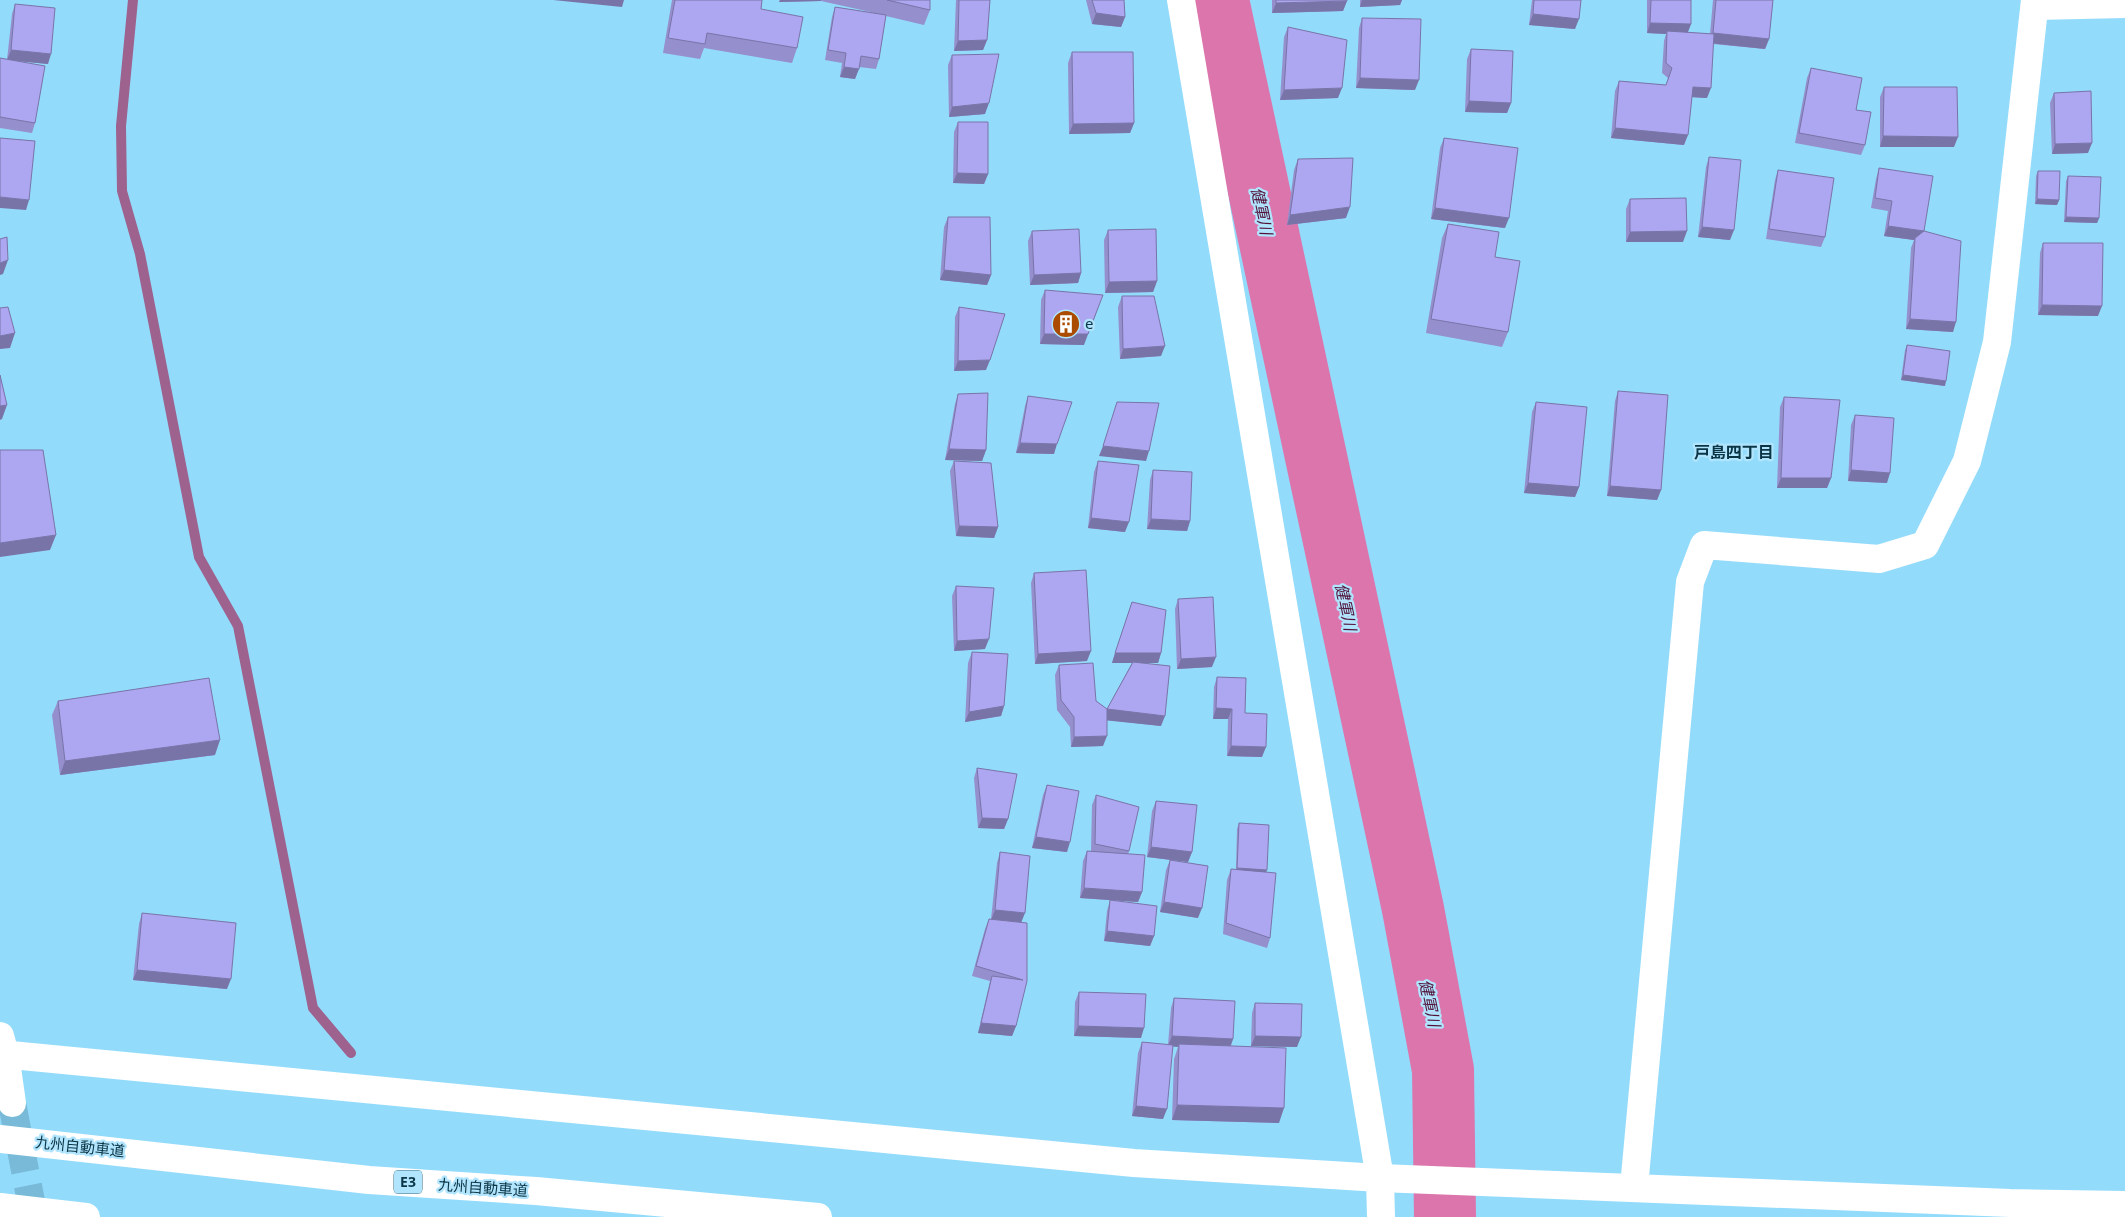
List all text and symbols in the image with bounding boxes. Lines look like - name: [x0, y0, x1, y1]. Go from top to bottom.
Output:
- water label: 健軍川: [1246, 185, 1278, 239]
- building icon: e: [1051, 309, 1081, 339]
- place label: e: [1085, 313, 1093, 333]
- district label: 戸島四丁目: [1694, 441, 1774, 463]
- water label: 健軍川: [1330, 581, 1362, 635]
- water label: 健軍川: [1414, 977, 1446, 1031]
- street label: 九州自動車道: [34, 1131, 126, 1161]
- road number: E3: [394, 1170, 422, 1194]
- street label: 九州自動車道: [437, 1174, 529, 1200]

